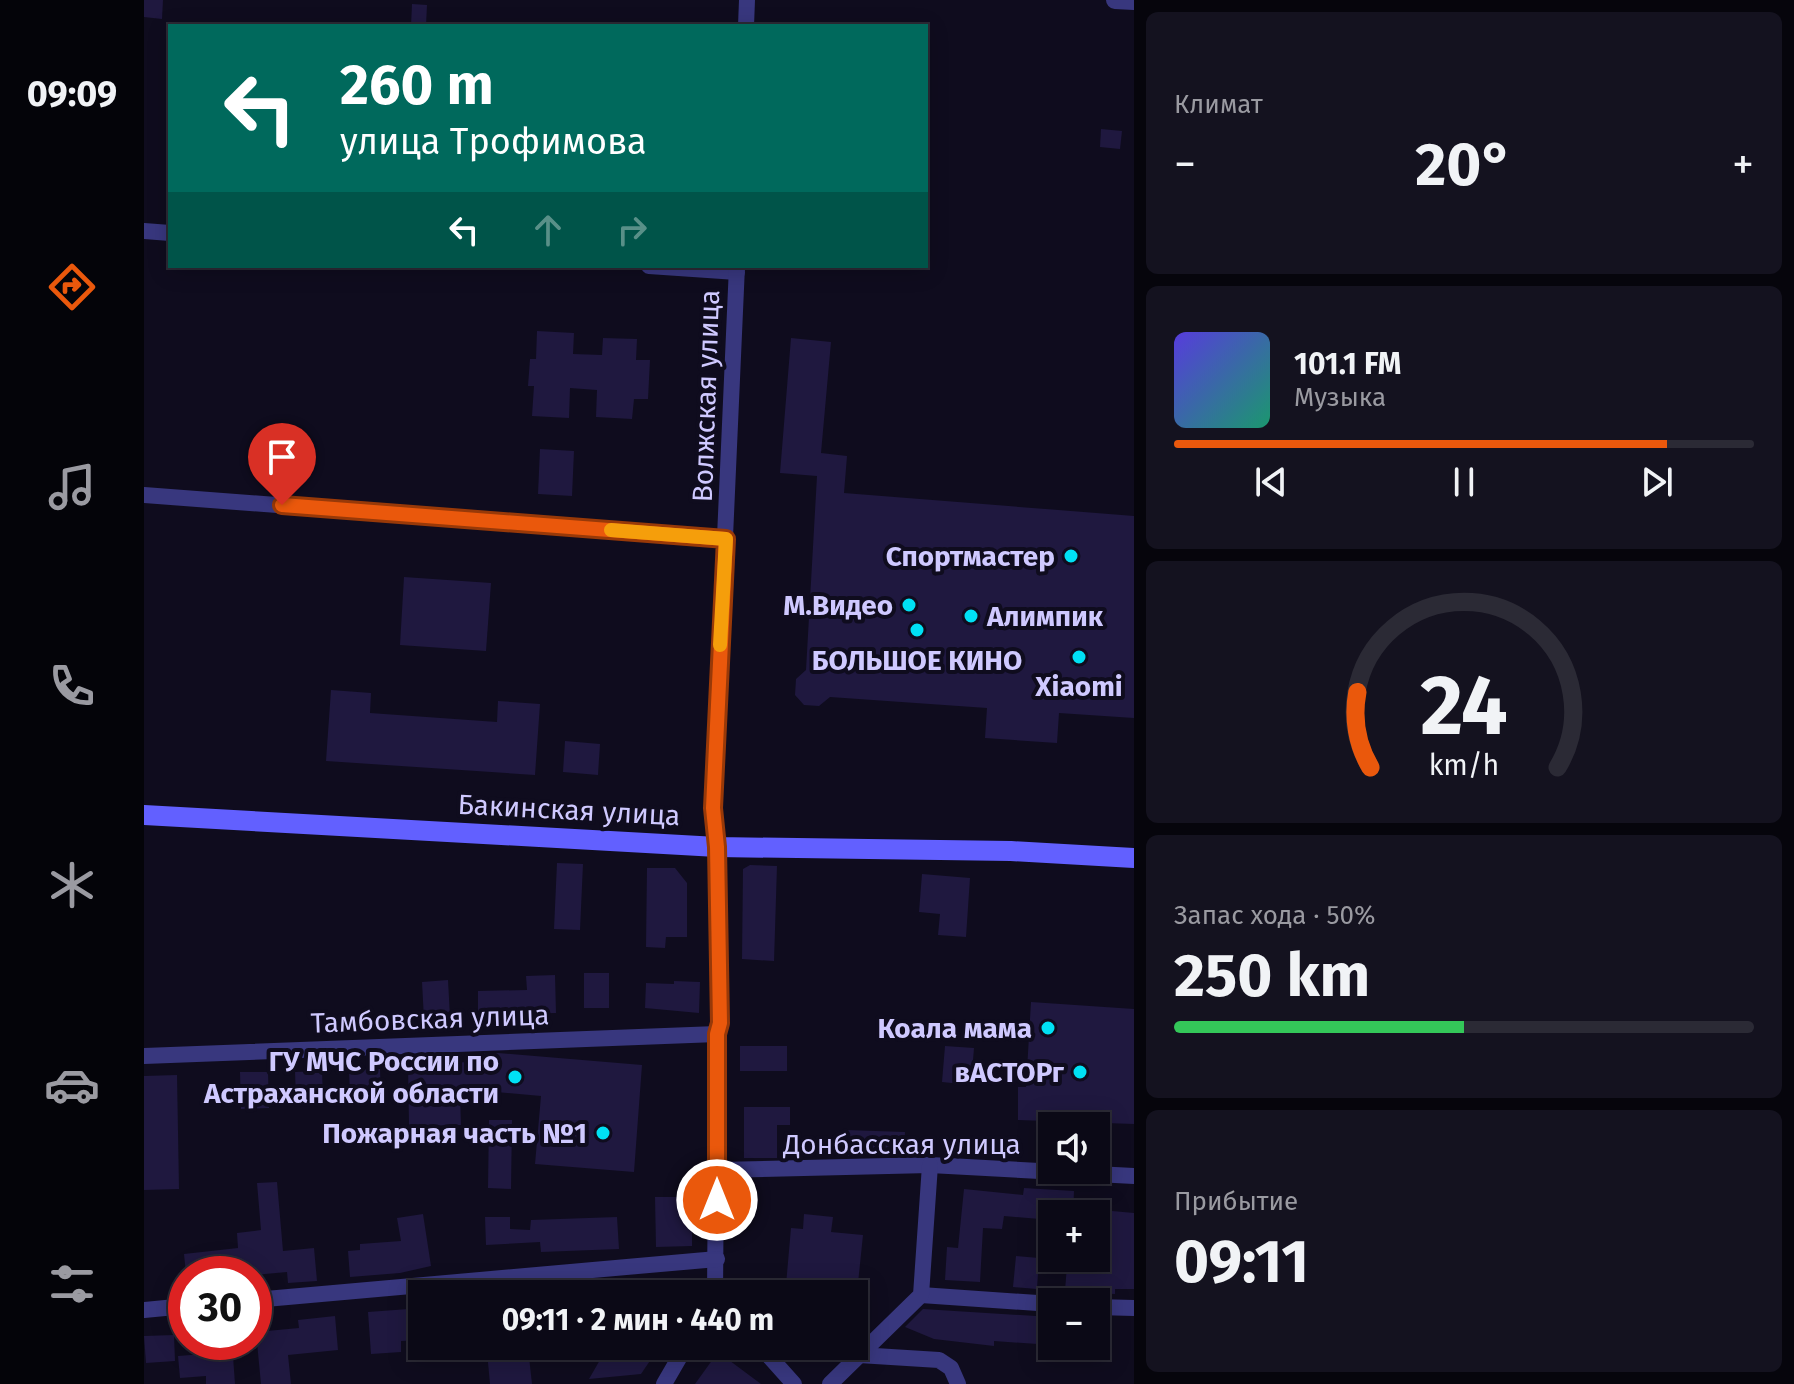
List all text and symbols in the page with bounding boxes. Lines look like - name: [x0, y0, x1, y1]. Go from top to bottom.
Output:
- text: 260 m: [340, 52, 494, 119]
- icon: left: [208, 56, 312, 160]
- text: 09:09: [27, 72, 117, 116]
- text: Климат: [1174, 89, 1263, 120]
- text: улица Трофимова: [340, 120, 647, 164]
- text: 20°: [1415, 129, 1513, 201]
- text: −: [1174, 138, 1196, 191]
- text: +: [1732, 138, 1754, 191]
- icon: left: [442, 208, 486, 252]
- icon: ahead: [526, 208, 570, 252]
- icon: right: [610, 208, 654, 252]
- icon: directions: [44, 259, 100, 315]
- street label: Волжская улица: [686, 289, 726, 503]
- text: 101.1 FM: [1294, 346, 1401, 382]
- text: Музыка: [1294, 382, 1386, 413]
- pin: [248, 423, 316, 505]
- icon: arrive: [260, 435, 304, 479]
- icon: music: [44, 459, 100, 515]
- icon: previous: [1249, 460, 1293, 504]
- icon: pause: [1442, 460, 1486, 504]
- icon: next: [1635, 460, 1679, 504]
- place label: Спортмастер: [886, 540, 1055, 573]
- marker: Спортмастер: [1062, 547, 1080, 565]
- place label: М.Видео: [783, 589, 893, 622]
- marker: М.Видео: [900, 596, 918, 614]
- place label: Алимпик: [986, 600, 1104, 633]
- marker: Алимпик: [962, 607, 980, 625]
- marker: БОЛЬШОЕ КИНО: [908, 621, 926, 639]
- place label: БОЛЬШОЕ КИНО: [812, 644, 1022, 677]
- marker: Xiaomi: [1070, 648, 1088, 666]
- text: 24: [1420, 656, 1508, 756]
- icon: phone: [44, 658, 100, 714]
- place label: Xiaomi: [1034, 670, 1123, 703]
- text: km/h: [1429, 748, 1499, 783]
- street label: Бакинская улица: [457, 788, 681, 832]
- icon: climate: [44, 857, 100, 913]
- text: Запас хода · 50%: [1174, 900, 1375, 931]
- text: 250 km: [1174, 940, 1370, 1012]
- street label: Тамбовская улица: [310, 998, 550, 1040]
- place label: Коала мама: [877, 1012, 1032, 1045]
- marker: Коала мама: [1039, 1019, 1057, 1037]
- place label: ГУ МЧС России по Астраханской области: [203, 1045, 499, 1110]
- place label: вАСТОРг: [954, 1056, 1065, 1089]
- icon: car: [44, 1057, 100, 1113]
- marker: вАСТОРг: [1071, 1063, 1089, 1081]
- marker: ГУ МЧС России по Астраханской области: [506, 1068, 524, 1086]
- map controls: [1038, 1112, 1110, 1360]
- button: sound: [1038, 1112, 1110, 1184]
- place label: Пожарная часть №1: [322, 1117, 587, 1150]
- marker: Пожарная часть №1: [594, 1124, 612, 1142]
- street label: Донбасская улица: [782, 1128, 1021, 1161]
- position arrow: [675, 1158, 759, 1242]
- text: Прибытие: [1174, 1186, 1298, 1217]
- button: +: [1038, 1200, 1110, 1272]
- text: 09:11: [1174, 1226, 1309, 1298]
- icon: filters: [44, 1256, 100, 1312]
- speed limit sign: 30: [168, 1256, 272, 1360]
- button: −: [1038, 1288, 1110, 1360]
- text: 09:11 · 2 мин · 440 m: [502, 1302, 774, 1338]

